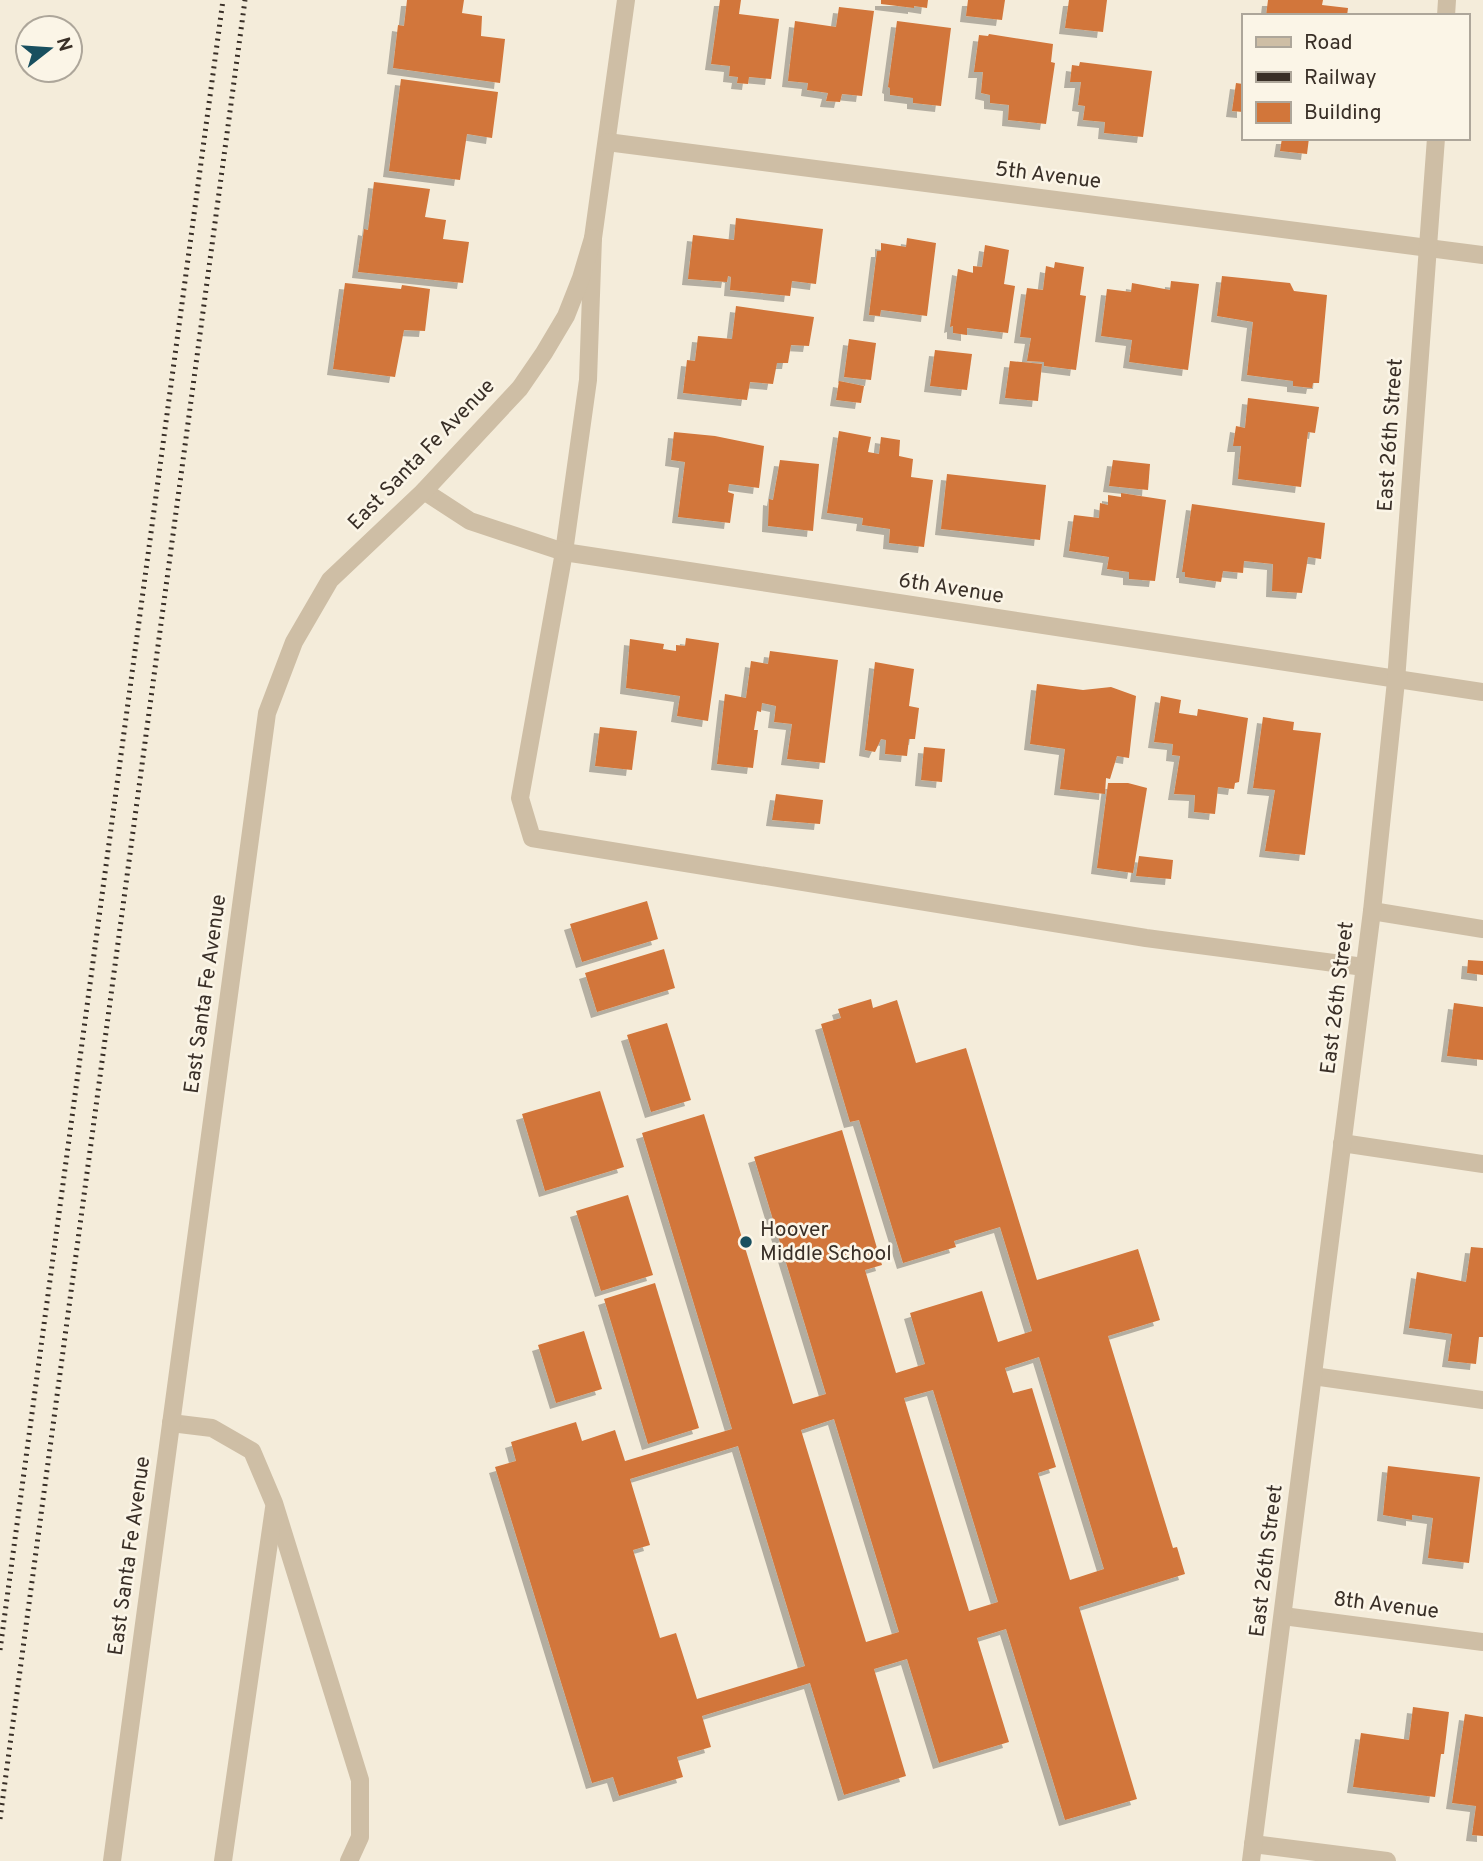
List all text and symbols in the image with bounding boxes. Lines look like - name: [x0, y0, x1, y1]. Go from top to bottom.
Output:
- north arrow: [14, 14, 84, 84]
- legend: [1242, 14, 1469, 140]
- text: Road: [1304, 30, 1353, 57]
- text: N: [50, 35, 77, 55]
- text: Railway: [1304, 65, 1377, 92]
- text: Building: [1304, 100, 1382, 127]
- street label: 5th Avenue: [993, 156, 1103, 196]
- street label: East 26th Street: [1372, 357, 1410, 513]
- street label: East Santa Fe Avenue: [343, 373, 501, 537]
- street label: 6th Avenue: [896, 567, 1006, 611]
- street label: East Santa Fe Avenue: [179, 893, 233, 1095]
- street label: East 26th Street: [1315, 920, 1361, 1076]
- place label: Hoover Middle School: [760, 1217, 892, 1268]
- marker: Hoover Middle School: [738, 1234, 754, 1250]
- street label: East Santa Fe Avenue: [103, 1455, 157, 1657]
- street label: East 26th Street: [1244, 1483, 1290, 1639]
- street label: 8th Avenue: [1332, 1586, 1440, 1626]

